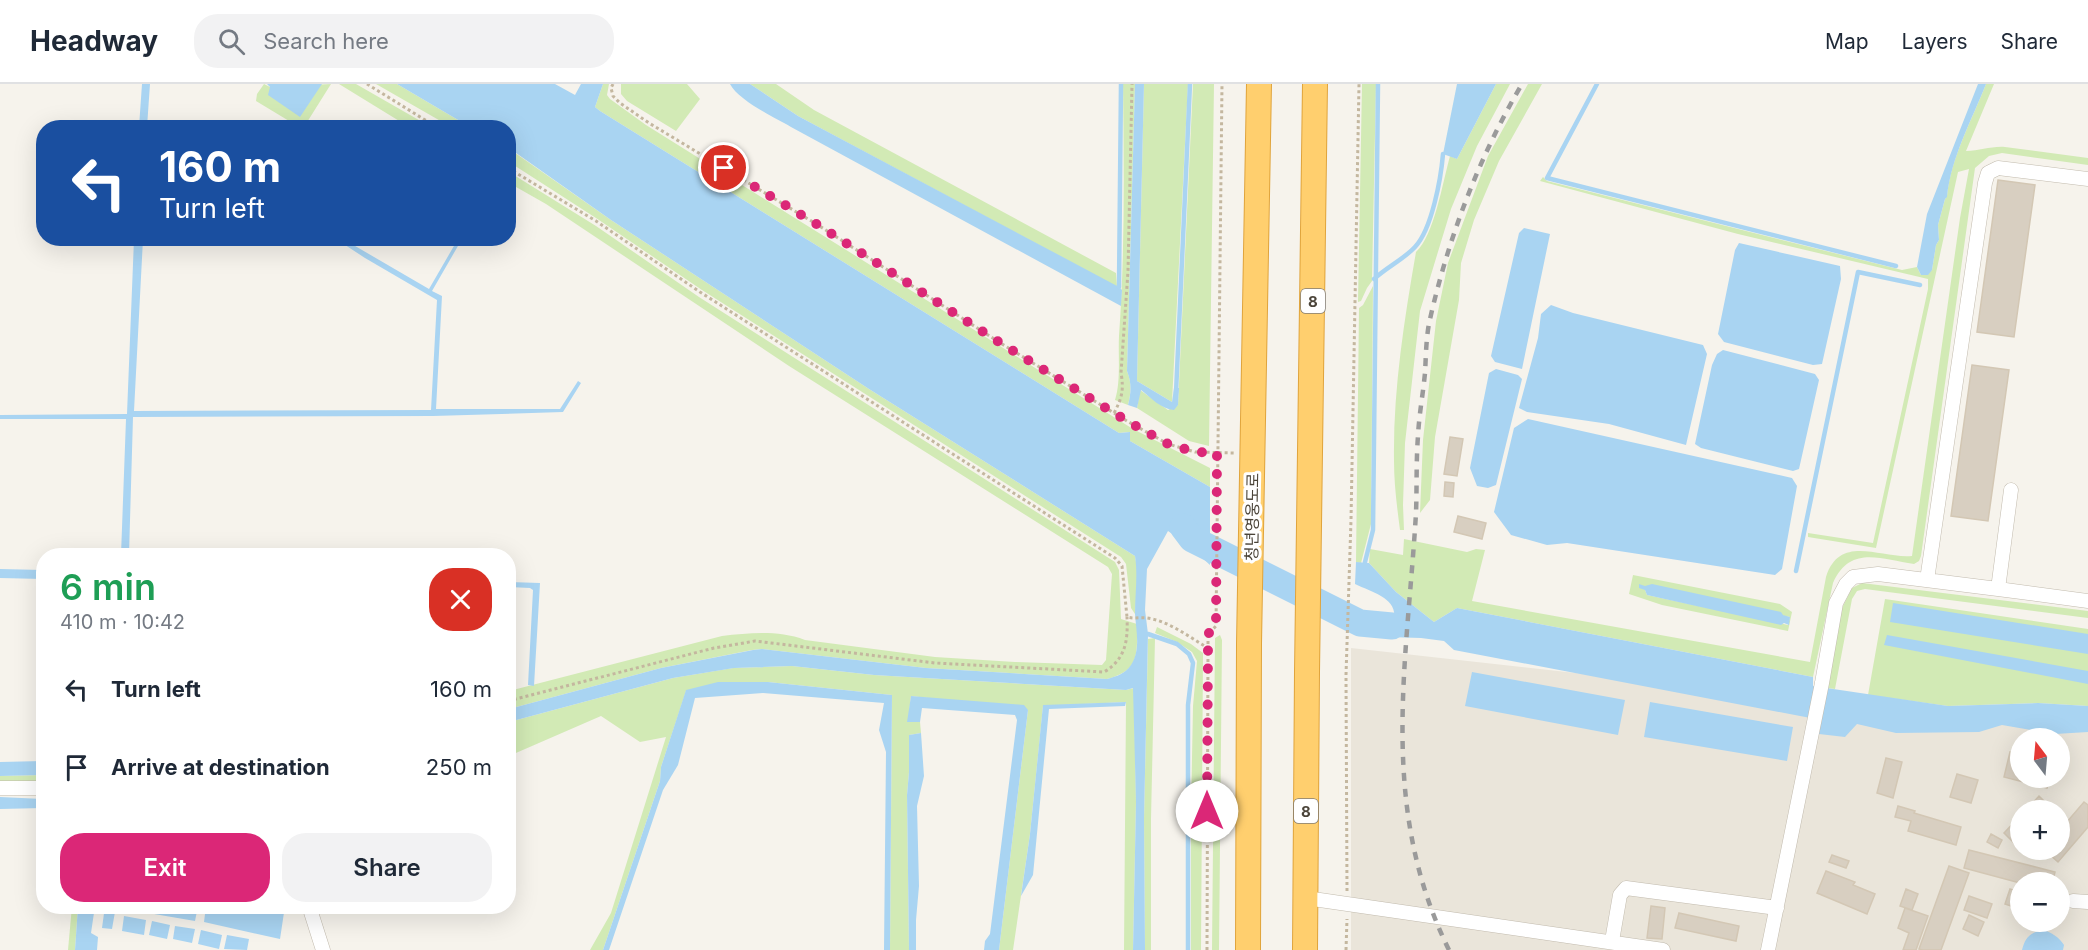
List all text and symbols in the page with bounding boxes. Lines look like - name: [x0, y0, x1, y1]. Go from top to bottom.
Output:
- search box: [194, 14, 614, 68]
- text: Headway: [30, 24, 158, 58]
- icon: search: [215, 25, 248, 58]
- text: Search here: [263, 28, 389, 54]
- text: Map: [1825, 29, 1869, 54]
- text: Layers: [1902, 29, 1968, 54]
- text: Share: [2001, 29, 2058, 54]
- text: 160 m: [159, 141, 281, 192]
- pin: [698, 142, 749, 193]
- icon: left: [60, 144, 138, 222]
- icon: arrive: [707, 151, 740, 184]
- text: Turn left: [159, 192, 265, 225]
- road number: 8: [1301, 289, 1325, 313]
- street label: 청년영웅도로: [1241, 472, 1263, 561]
- text: 6 min: [60, 565, 156, 609]
- button: close: [429, 568, 492, 631]
- text: 410 m · 10:42: [60, 610, 185, 634]
- icon: left: [60, 673, 93, 706]
- text: Turn left: [111, 676, 201, 702]
- text: 160 m: [430, 676, 492, 702]
- north arrow: [2010, 728, 2070, 788]
- map controls: [2010, 728, 2070, 932]
- icon: arrive: [60, 751, 93, 784]
- text: Arrive at destination: [111, 754, 330, 780]
- text: 250 m: [426, 754, 492, 780]
- position arrow: [1175, 779, 1239, 843]
- road number: 8: [1294, 799, 1318, 823]
- button: +: [2010, 800, 2070, 860]
- button: Exit: [60, 833, 270, 902]
- button: Share: [282, 833, 492, 902]
- button: −: [2010, 872, 2070, 932]

